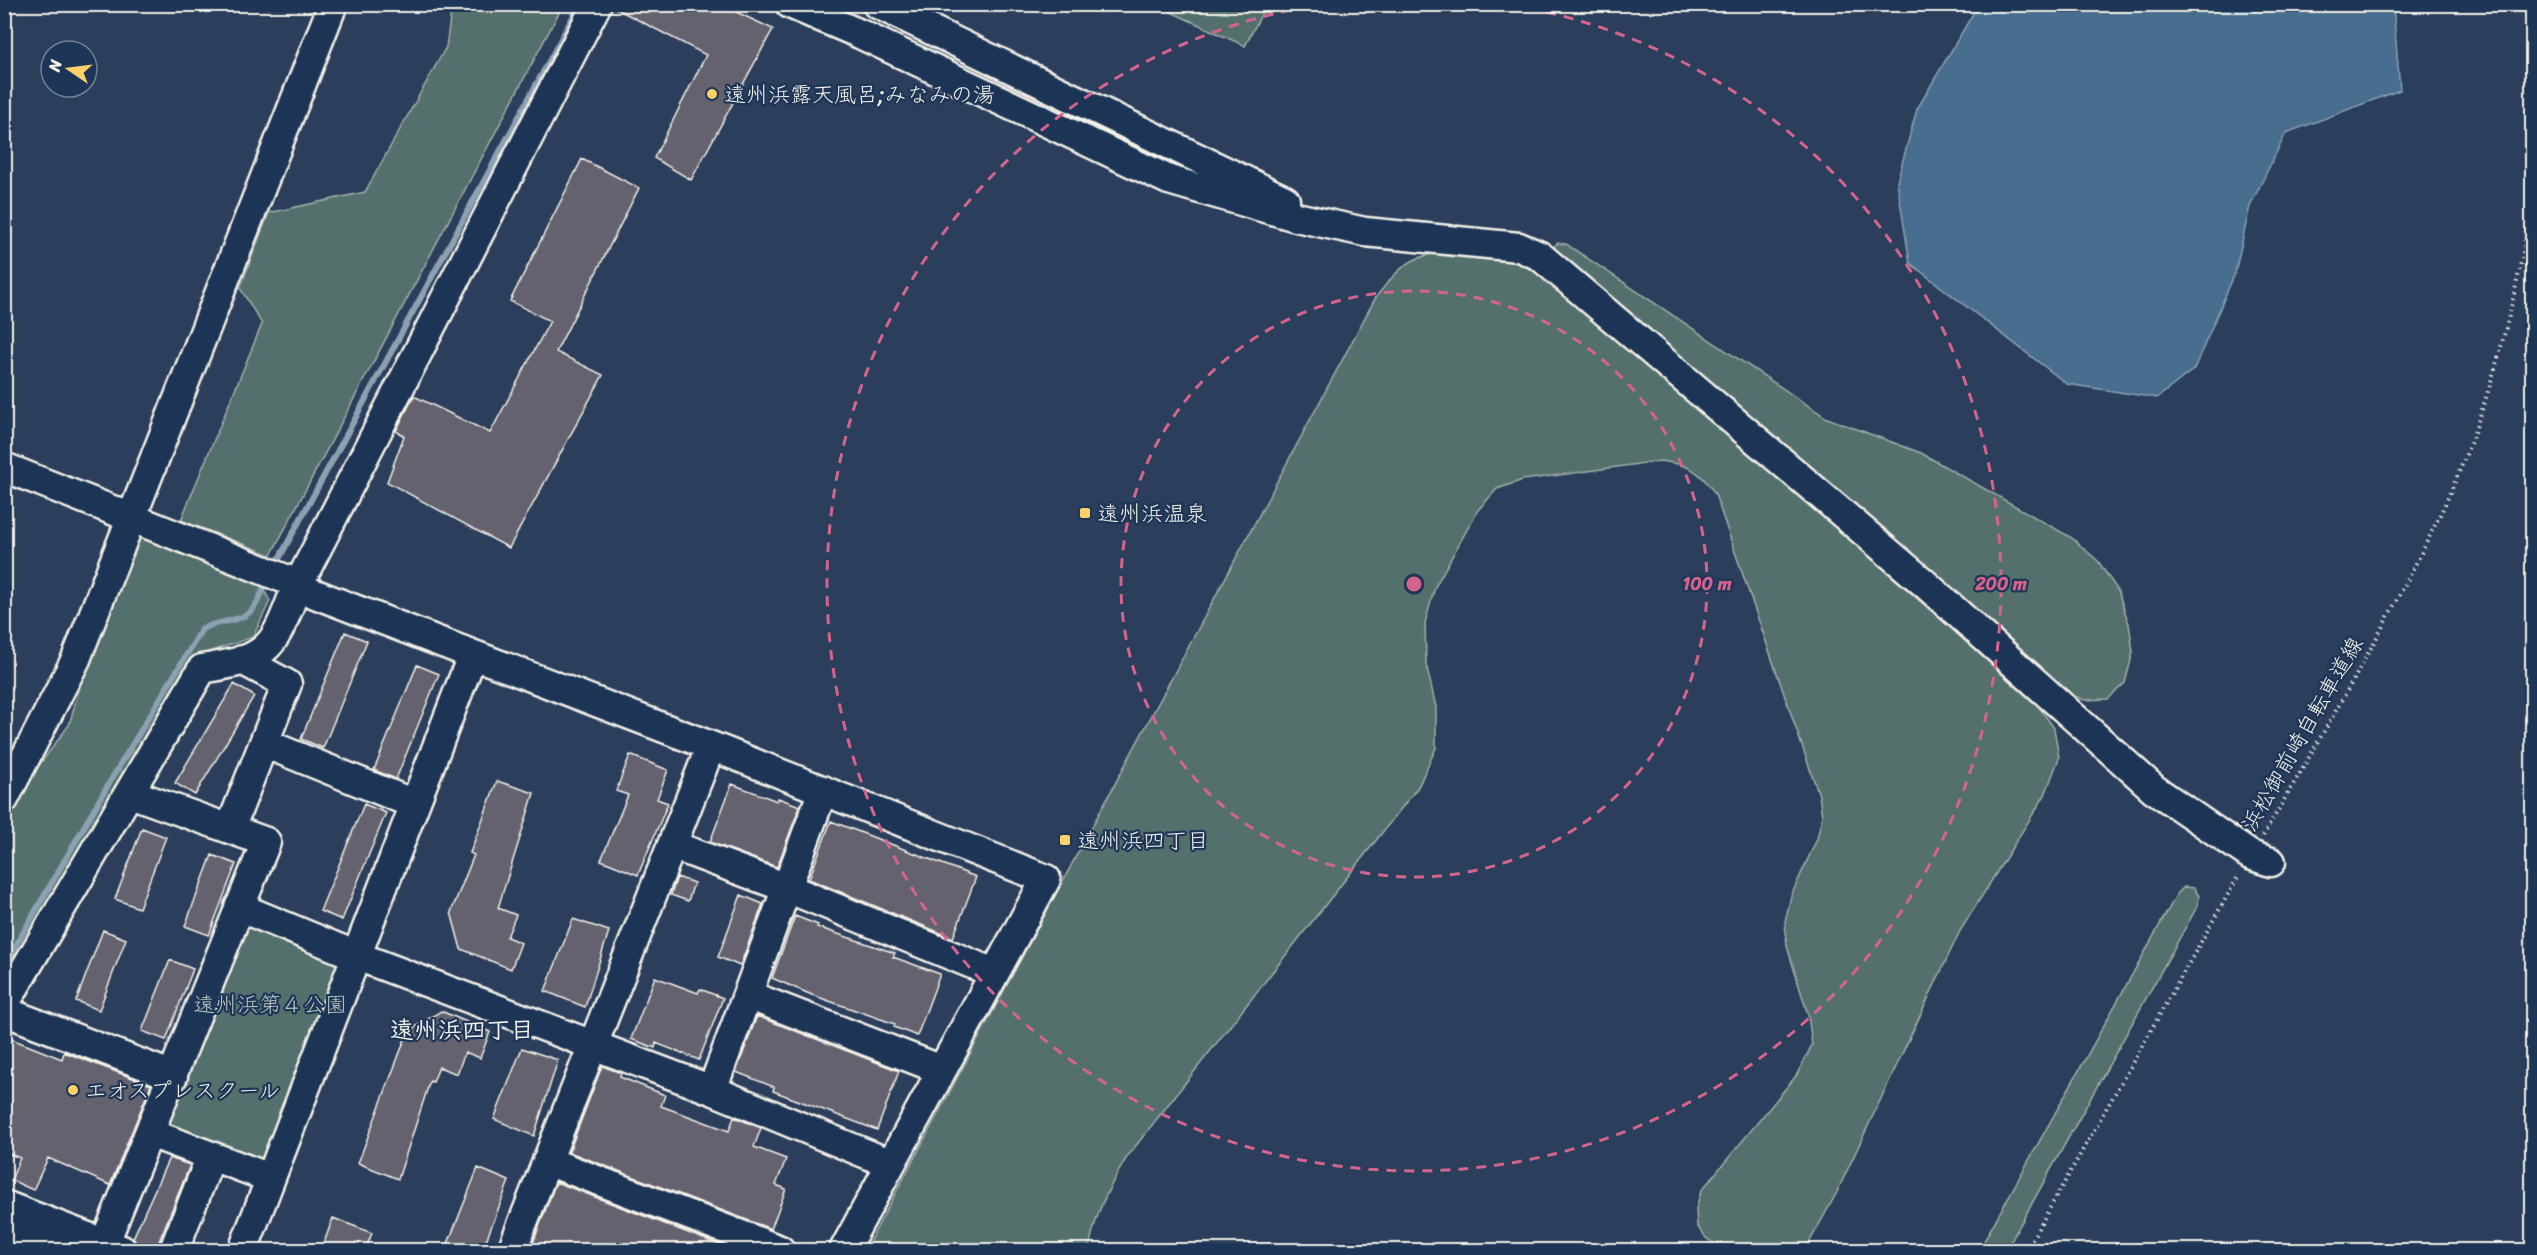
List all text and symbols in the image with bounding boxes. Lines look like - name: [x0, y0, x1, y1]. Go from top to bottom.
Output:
- north arrow: [39, 39, 99, 99]
- text: N: [39, 56, 71, 75]
- place label: 遠州浜露天風呂;みなみの湯: [724, 75, 995, 114]
- marker: 遠州浜露天風呂;みなみの湯: [705, 87, 719, 101]
- place label: 遠州浜温泉: [1097, 494, 1207, 533]
- marker: 遠州浜温泉: [1078, 506, 1092, 520]
- text: 100 m: [1683, 568, 1732, 600]
- text: 200 m: [1974, 568, 2027, 600]
- centre of rings: [1404, 574, 1424, 594]
- street label: 浜松御前崎自転車道線: [2230, 629, 2374, 839]
- place label: 遠州浜四丁目: [1077, 821, 1209, 860]
- marker: 遠州浜四丁目: [1058, 833, 1072, 847]
- park label: 遠州浜第４公園: [193, 985, 347, 1024]
- district label: 遠州浜四丁目: [390, 1009, 534, 1051]
- place label: エオスプレスクール: [85, 1071, 280, 1110]
- marker: エオスプレスクール: [66, 1083, 80, 1097]

